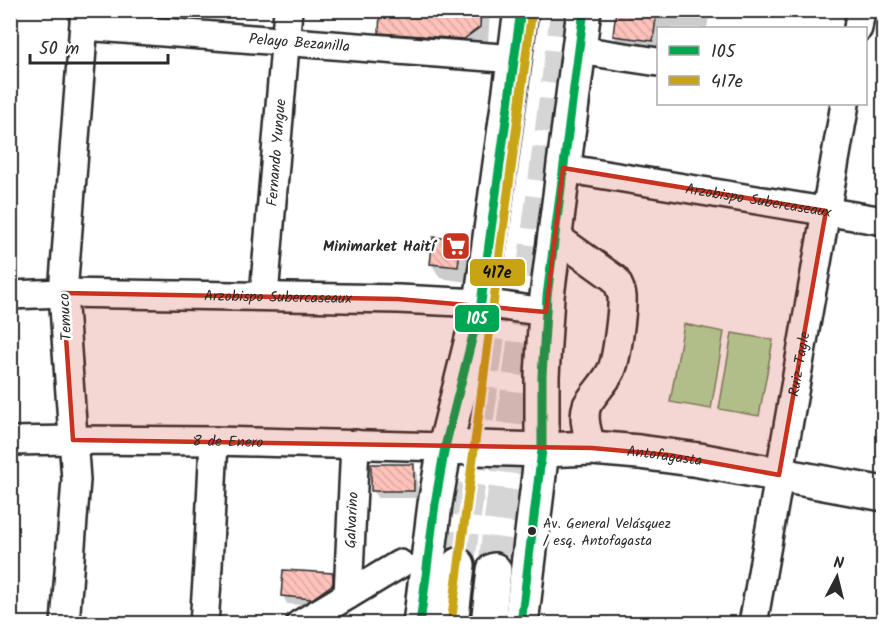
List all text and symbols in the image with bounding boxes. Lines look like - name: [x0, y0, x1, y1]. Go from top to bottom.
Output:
- scale bar: [30, 27, 168, 65]
- legend: [657, 27, 867, 105]
- street label: Pelayo Bezanilla: [248, 28, 351, 59]
- text: 50 m: [39, 35, 79, 64]
- text: 105: [711, 38, 737, 67]
- text: 417e: [711, 68, 743, 97]
- street label: Fernando Yungue: [261, 98, 294, 207]
- street label: Arzobispo Subercaseaux: [683, 177, 834, 225]
- supermarket icon: Minimarket Haití: [440, 230, 472, 262]
- place label: Minimarket Haití: [323, 235, 438, 259]
- line badge: 417e: [469, 258, 526, 287]
- text: 417e: [483, 261, 512, 286]
- street label: Arzobispo Subercaseaux: [204, 285, 353, 311]
- street label: Temuco: [53, 292, 79, 341]
- line badge: 105: [454, 304, 500, 333]
- text: 105: [466, 307, 489, 332]
- street label: Ruiz-Tagle: [782, 330, 818, 399]
- street label: 8 de Enero: [193, 430, 264, 455]
- street label: Antofagasta: [626, 440, 704, 473]
- street label: Galvarino: [339, 491, 366, 549]
- place label: Av. General Velásquez / esq. Antofagasta: [543, 513, 671, 552]
- marker: Av. General Velásquez / esq. Antofagasta: [526, 525, 538, 537]
- north arrow: [807, 547, 867, 607]
- text: N: [832, 551, 845, 577]

